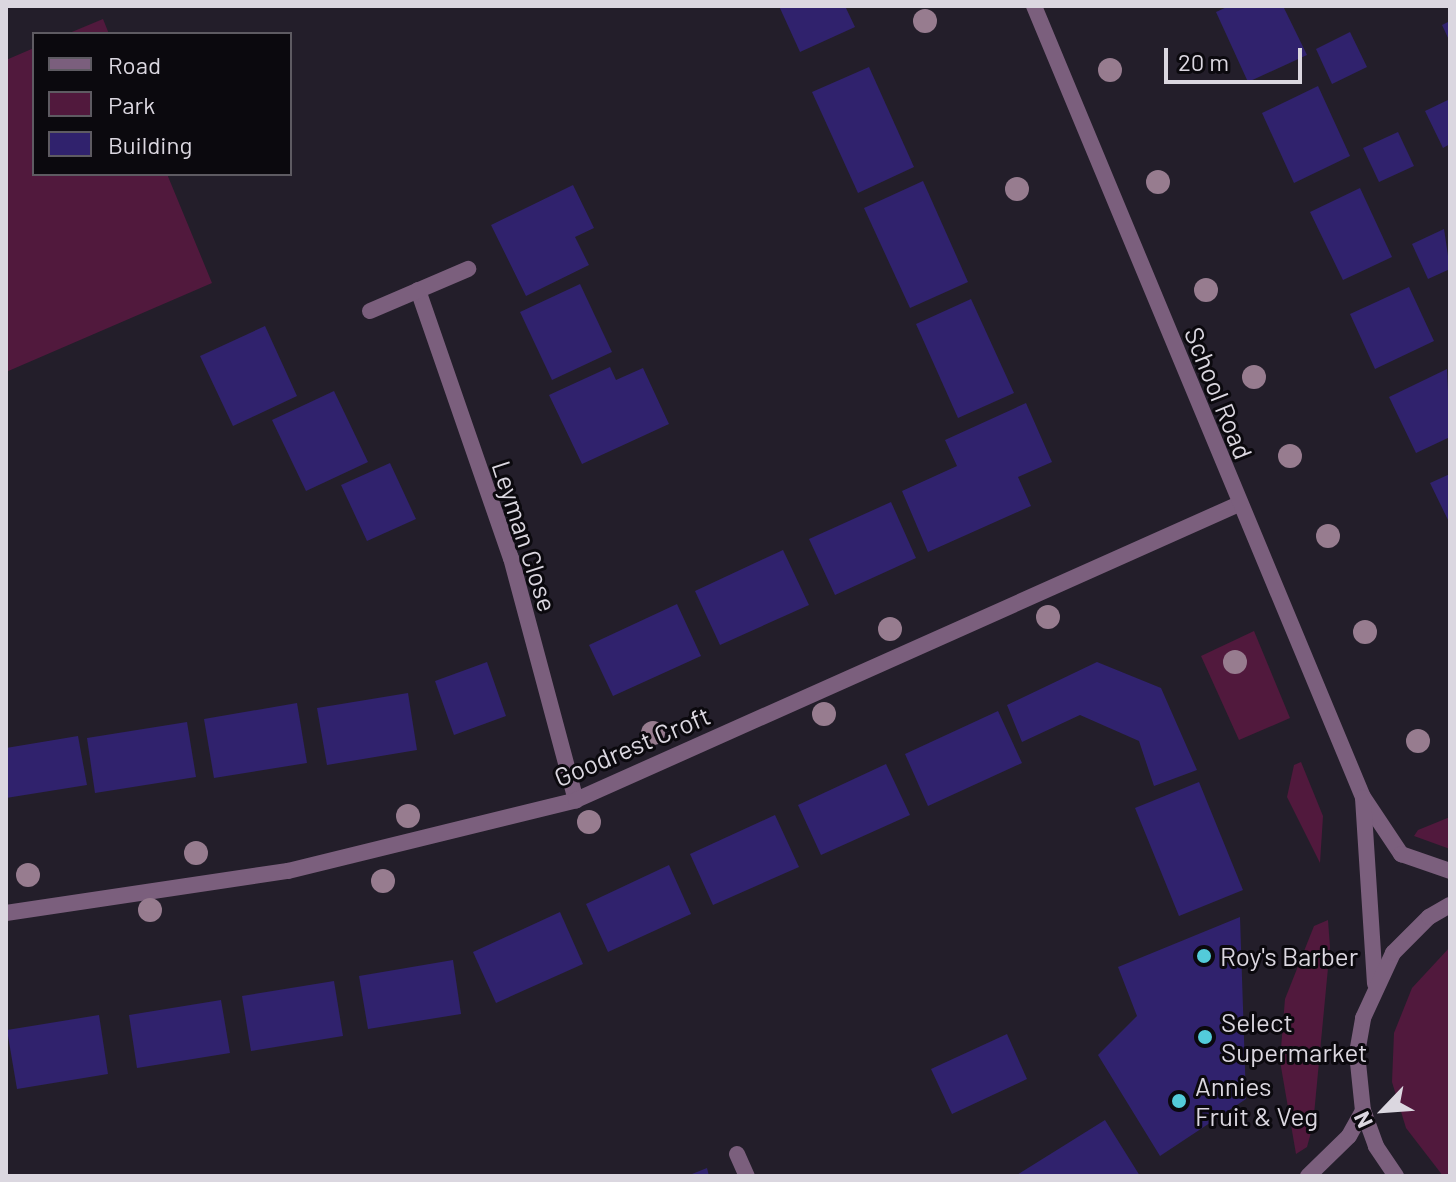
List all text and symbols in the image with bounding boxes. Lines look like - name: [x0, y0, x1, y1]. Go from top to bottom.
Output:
- legend: [32, 32, 292, 176]
- scale bar: [1168, 32, 1306, 82]
- text: 20 m: [1178, 47, 1229, 76]
- text: Road: [108, 50, 161, 79]
- text: Park: [108, 90, 155, 119]
- text: Building: [108, 130, 192, 159]
- street label: School Road: [1178, 322, 1260, 464]
- street label: Leyman Close: [486, 457, 564, 615]
- street label: Goodrest Croft: [549, 699, 715, 793]
- place label: Roy's Barber: [1220, 940, 1358, 972]
- marker: Roy's Barber: [1195, 947, 1213, 965]
- place label: Select Supermarket: [1221, 1006, 1368, 1068]
- marker: Select Supermarket: [1196, 1028, 1214, 1046]
- place label: Annies Fruit & Veg: [1195, 1070, 1318, 1132]
- north arrow: [1344, 1070, 1424, 1150]
- marker: Annies Fruit & Veg: [1170, 1092, 1188, 1110]
- text: N: [1347, 1108, 1377, 1132]

